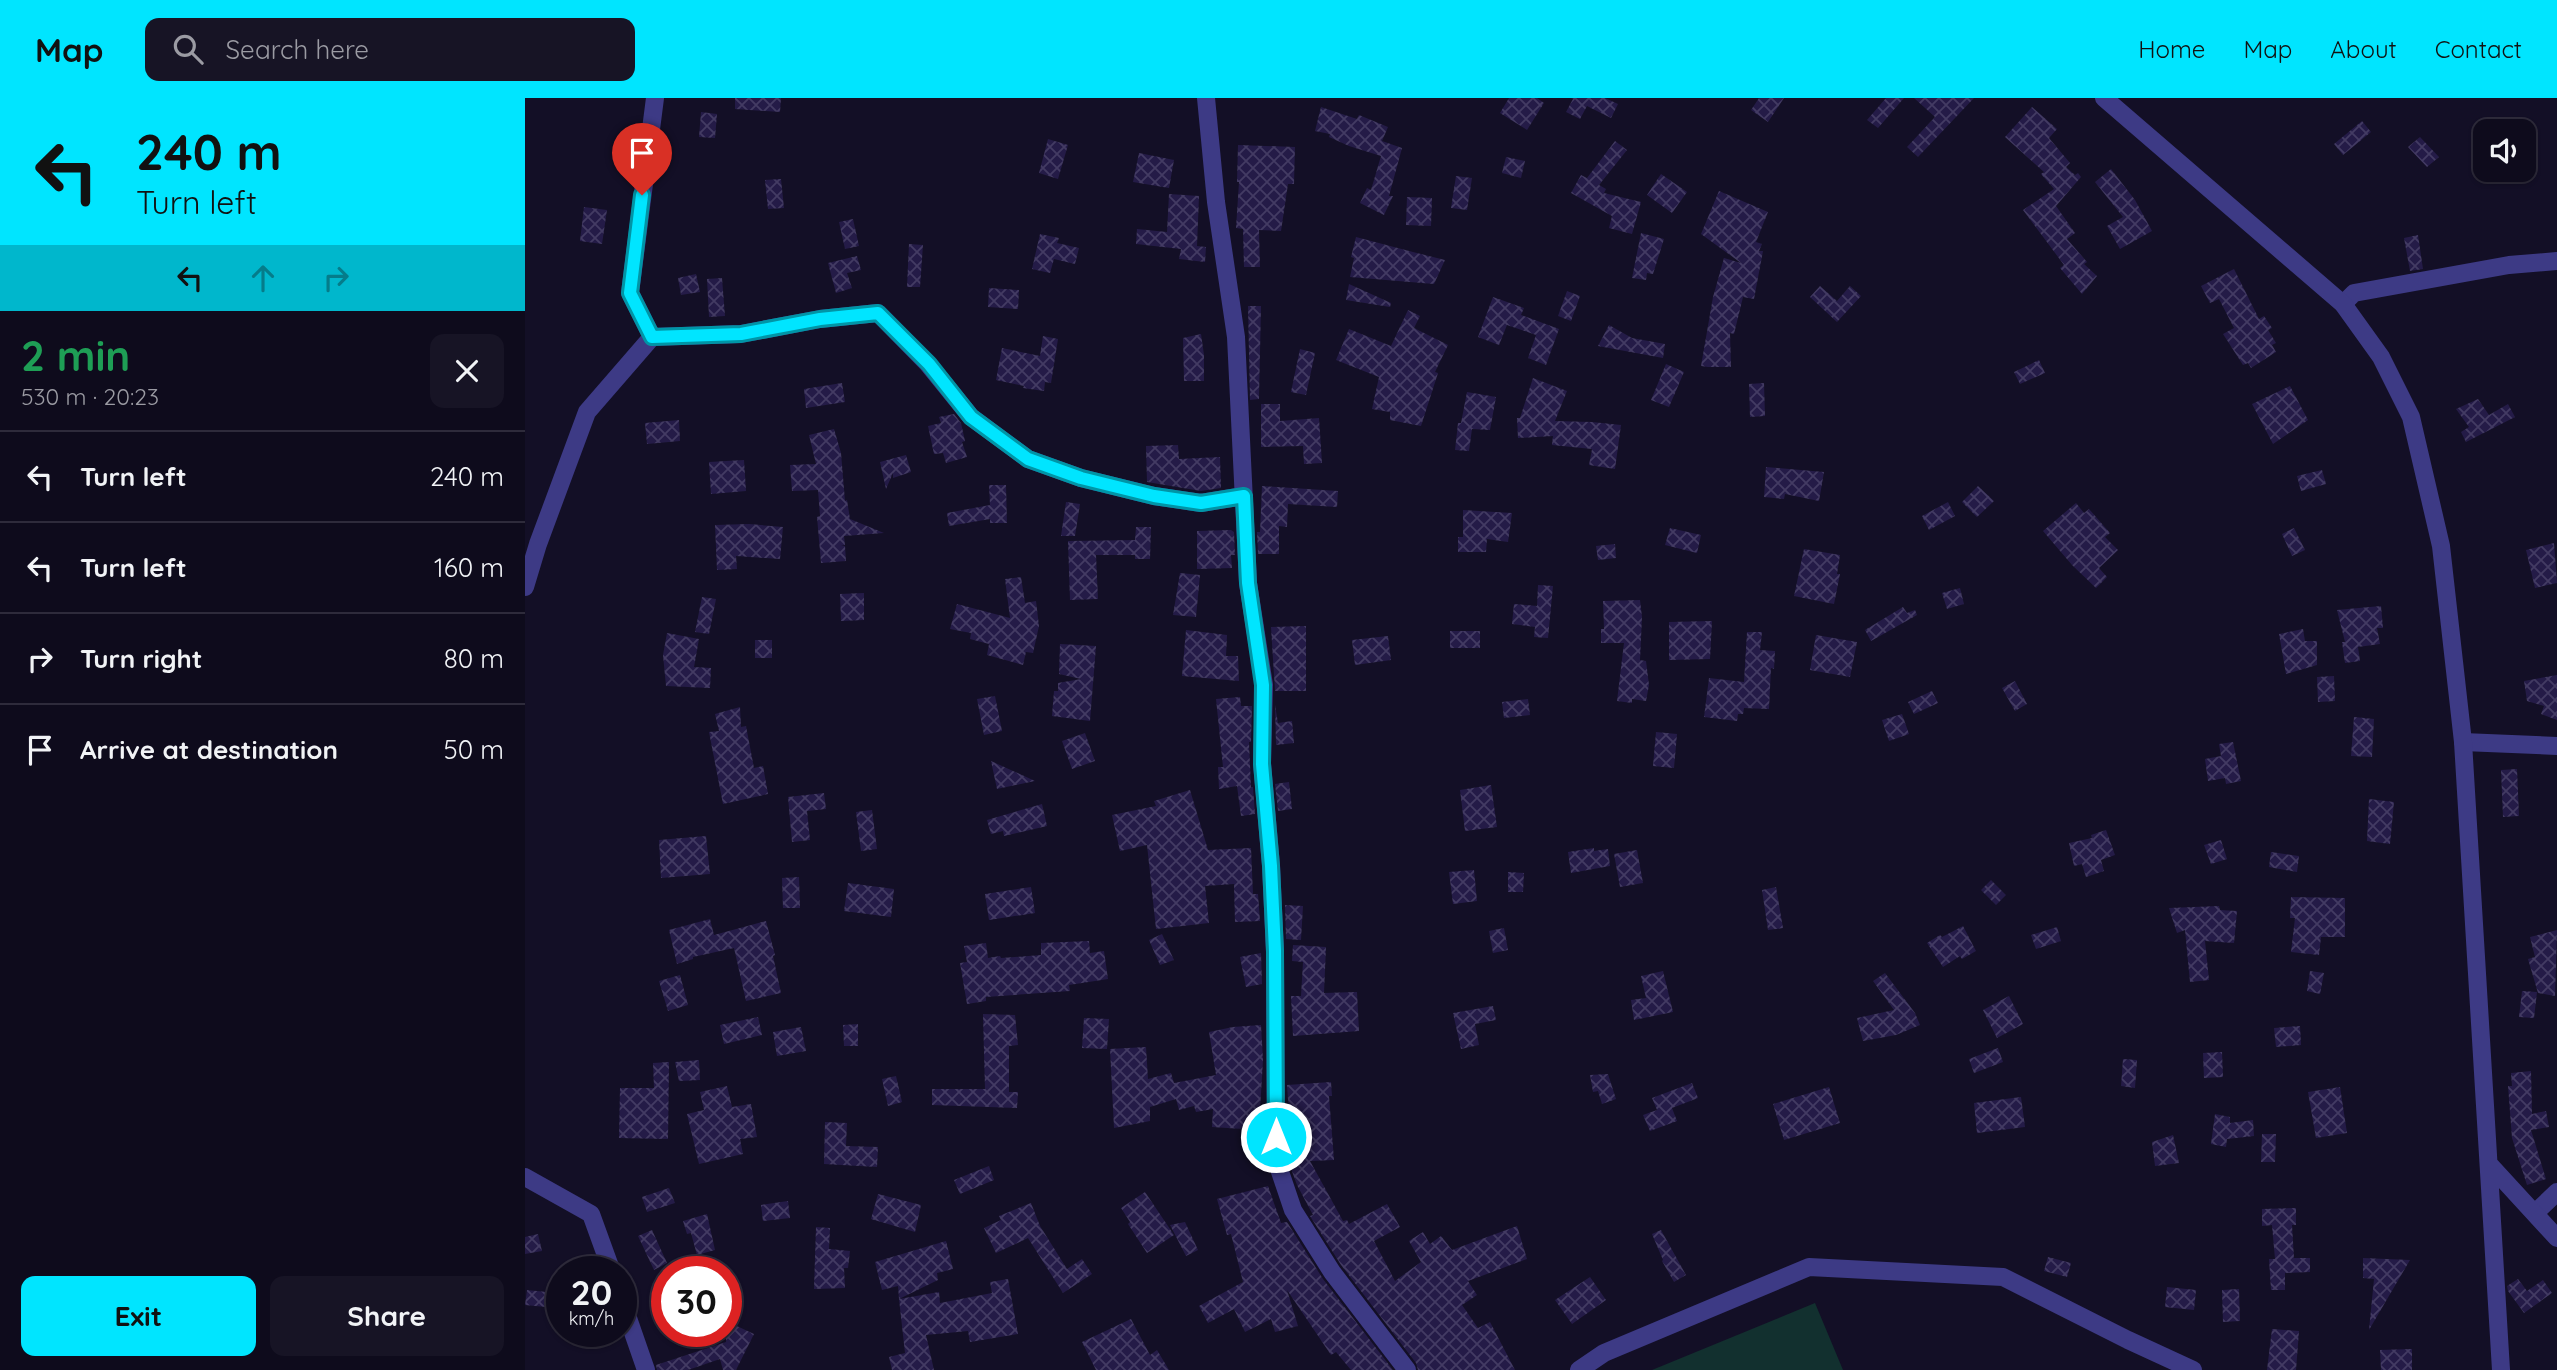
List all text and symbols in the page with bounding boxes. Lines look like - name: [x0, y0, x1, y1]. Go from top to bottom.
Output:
- search box: [145, 18, 635, 81]
- text: Map: [35, 29, 103, 70]
- icon: search: [169, 30, 207, 68]
- text: Search here: [225, 33, 369, 66]
- text: Home: [2138, 34, 2205, 64]
- text: Map: [2243, 34, 2292, 64]
- text: About: [2330, 34, 2397, 64]
- text: Contact: [2435, 34, 2522, 64]
- map controls: [2473, 119, 2536, 182]
- button: sound: [2473, 119, 2536, 182]
- text: 240 m: [136, 121, 282, 182]
- pin: [612, 123, 672, 195]
- icon: left: [21, 126, 112, 217]
- icon: arrive: [623, 134, 661, 172]
- text: Turn left: [136, 182, 257, 222]
- icon: left: [171, 259, 209, 297]
- icon: ahead: [244, 259, 282, 297]
- icon: right: [317, 259, 355, 297]
- text: 2 min: [21, 329, 130, 382]
- button: close: [430, 334, 504, 408]
- text: 530 m · 20:23: [21, 382, 159, 411]
- icon: left: [21, 458, 59, 496]
- text: Turn left: [80, 460, 187, 493]
- text: 240 m: [430, 460, 504, 493]
- icon: left: [21, 549, 59, 587]
- text: Turn left: [80, 551, 187, 584]
- text: 160 m: [434, 551, 504, 584]
- icon: right: [21, 640, 59, 678]
- text: Turn right: [80, 642, 202, 675]
- text: 80 m: [444, 642, 504, 675]
- icon: arrive: [21, 731, 59, 769]
- text: Arrive at destination: [80, 733, 338, 766]
- text: 50 m: [444, 733, 504, 766]
- position arrow: [1239, 1100, 1313, 1174]
- speed limit sign: 30: [651, 1256, 742, 1347]
- text: 20: [571, 1270, 612, 1314]
- button: Exit: [21, 1276, 256, 1356]
- button: Share: [270, 1276, 504, 1356]
- text: km/h: [569, 1307, 614, 1330]

